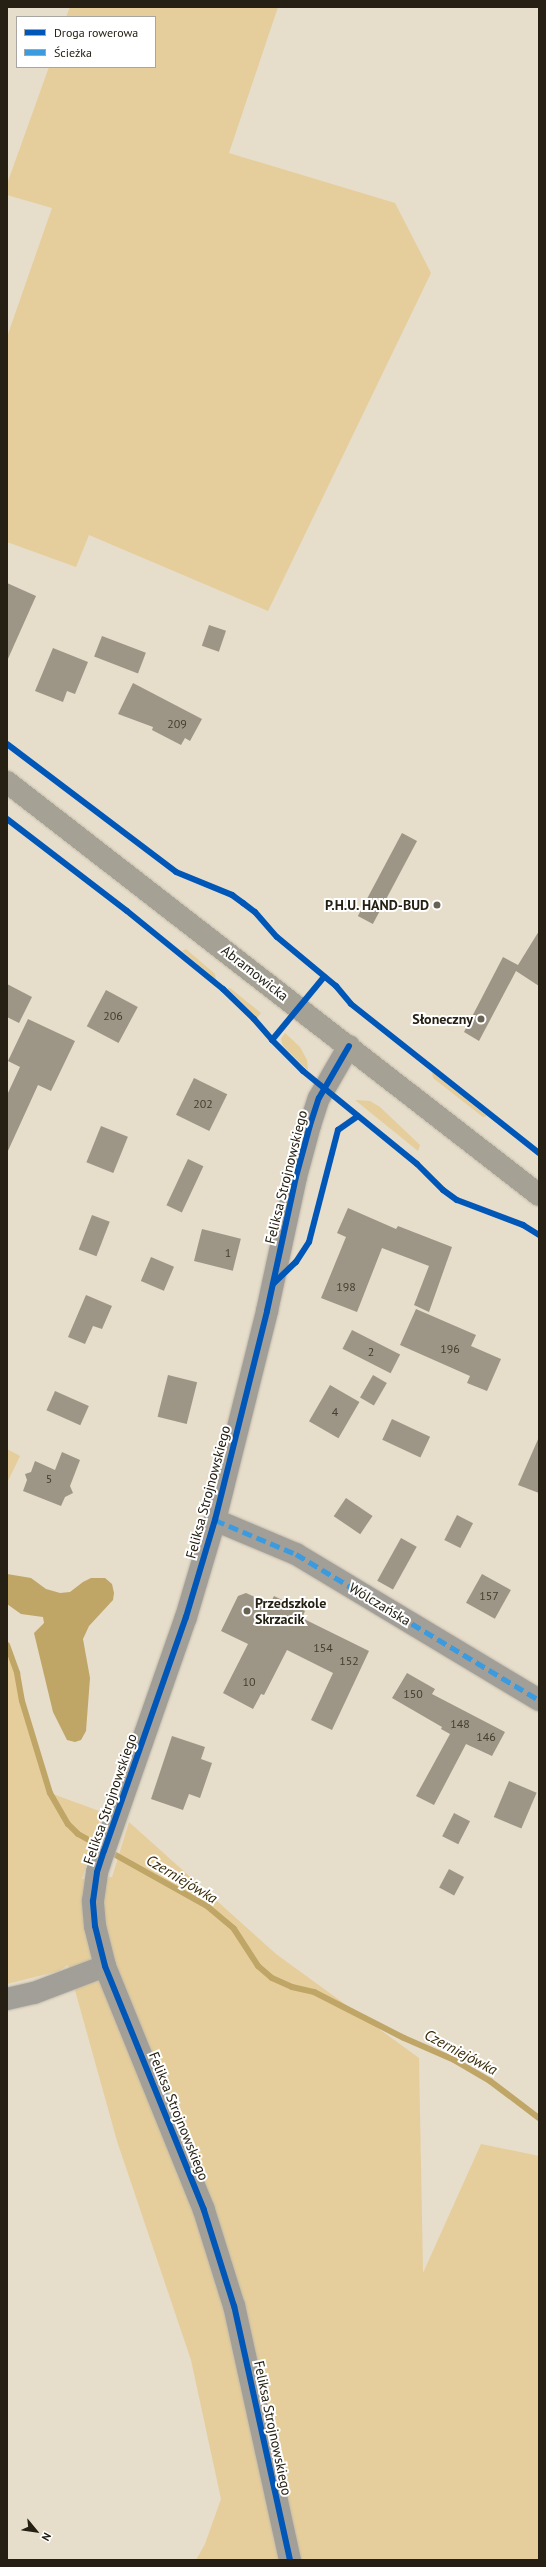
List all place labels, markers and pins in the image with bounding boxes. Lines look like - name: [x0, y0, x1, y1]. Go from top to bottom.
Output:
- place label: P.H.U. HAND-BUD: [324, 897, 429, 913]
- marker: P.H.U. HAND-BUD: [432, 900, 442, 910]
- place label: Słoneczny: [412, 1011, 473, 1027]
- marker: Słoneczny: [476, 1014, 486, 1024]
- place label: Przedszkole Skrzacik: [255, 1595, 326, 1628]
- marker: Przedszkole Skrzacik: [242, 1606, 252, 1616]

